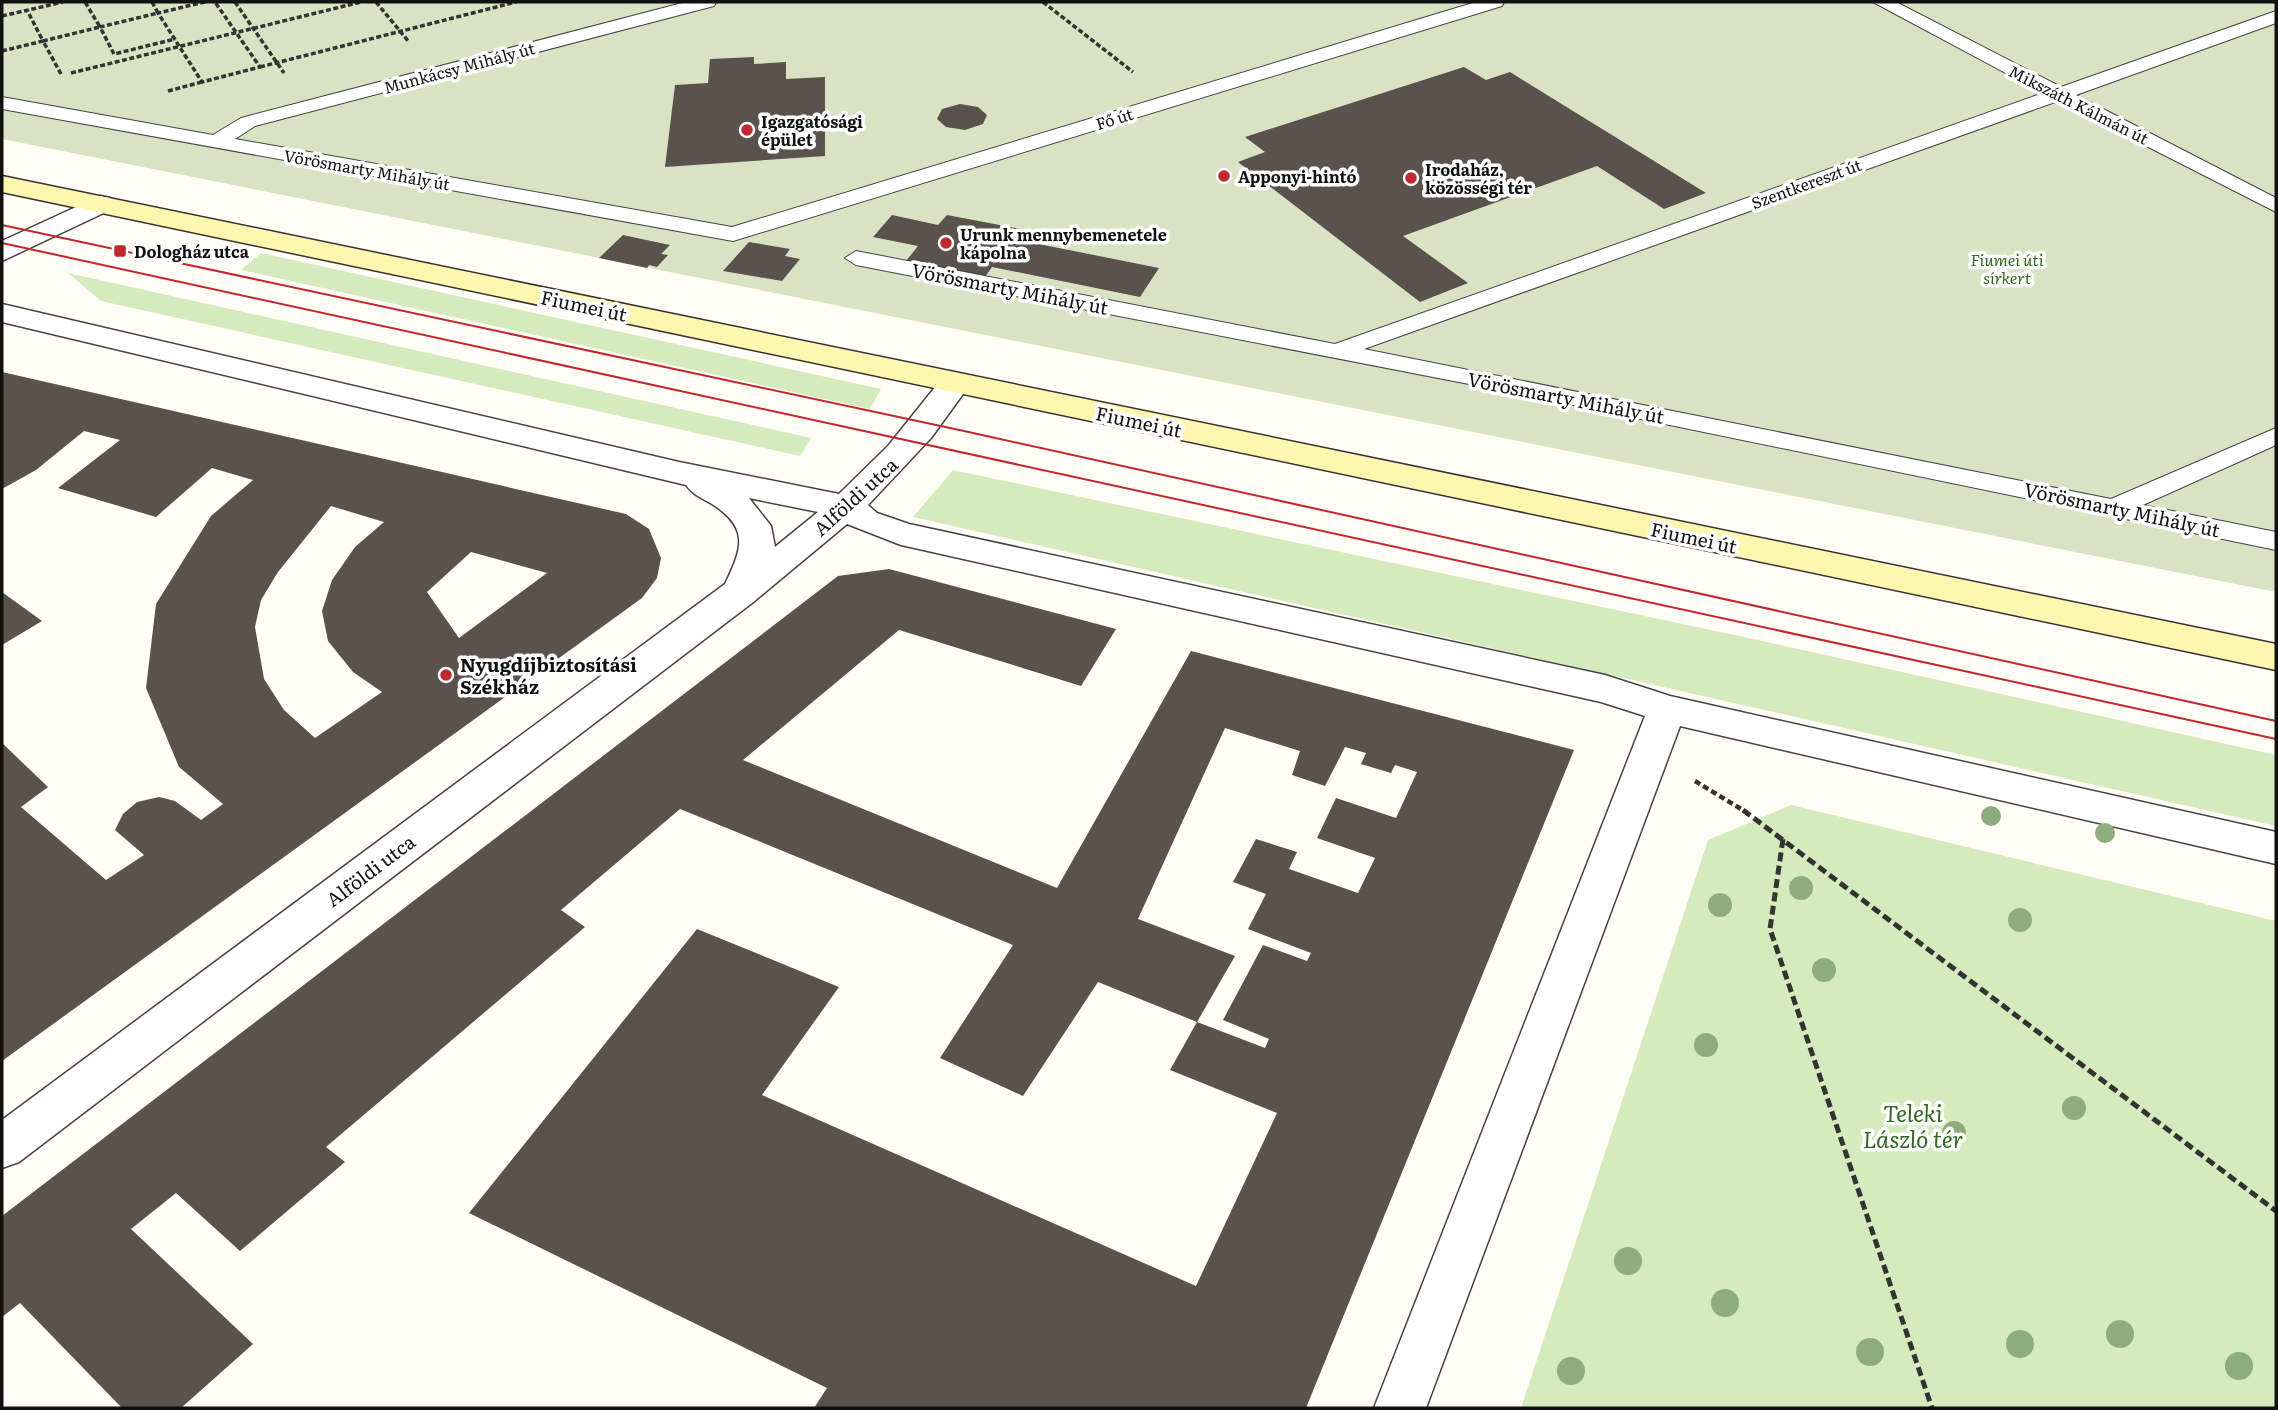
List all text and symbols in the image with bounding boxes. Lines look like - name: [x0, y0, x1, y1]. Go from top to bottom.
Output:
- street label: Munkácsy Mihály út: [381, 35, 538, 99]
- street label: Mikszáth Kálmán út: [2005, 58, 2154, 150]
- street label: Fő út: [1092, 101, 1136, 135]
- place label: Igazgatósági épület: [761, 109, 863, 151]
- marker: Igazgatósági épület: [739, 122, 755, 138]
- street label: Vörösmarty Mihály út: [282, 143, 452, 196]
- street label: Szentkereszt út: [1747, 152, 1865, 214]
- place label: Irodaház, közösségi tér: [1425, 157, 1532, 199]
- place label: Apponyi-hintó: [1238, 164, 1356, 188]
- marker: Apponyi-hintó: [1216, 168, 1232, 184]
- marker: Irodaház, közösségi tér: [1403, 170, 1419, 186]
- place label: Urunk mennybemenetele kápolna: [960, 222, 1167, 264]
- marker: Urunk mennybemenetele kápolna: [938, 235, 954, 251]
- place label: Dologház utca: [134, 239, 250, 263]
- marker: Dologház utca: [112, 243, 128, 259]
- park label: Fiumei úti sírkert: [1971, 247, 2044, 289]
- street label: Vörösmarty Mihály út: [909, 255, 1111, 321]
- street label: Fiumei út: [538, 282, 630, 328]
- street label: Vörösmarty Mihály út: [1465, 364, 1667, 430]
- street label: Fiumei út: [1093, 398, 1185, 444]
- street label: Alföldi utca: [807, 450, 904, 542]
- street label: Vörösmarty Mihály út: [2021, 475, 2223, 544]
- street label: Fiumei út: [1648, 514, 1740, 560]
- place label: Nyugdíjbiztosítási Székház: [460, 650, 637, 700]
- marker: Nyugdíjbiztosítási Székház: [438, 667, 454, 683]
- street label: Alföldi utca: [320, 827, 421, 913]
- park label: Teleki László tér: [1863, 1095, 1963, 1155]

